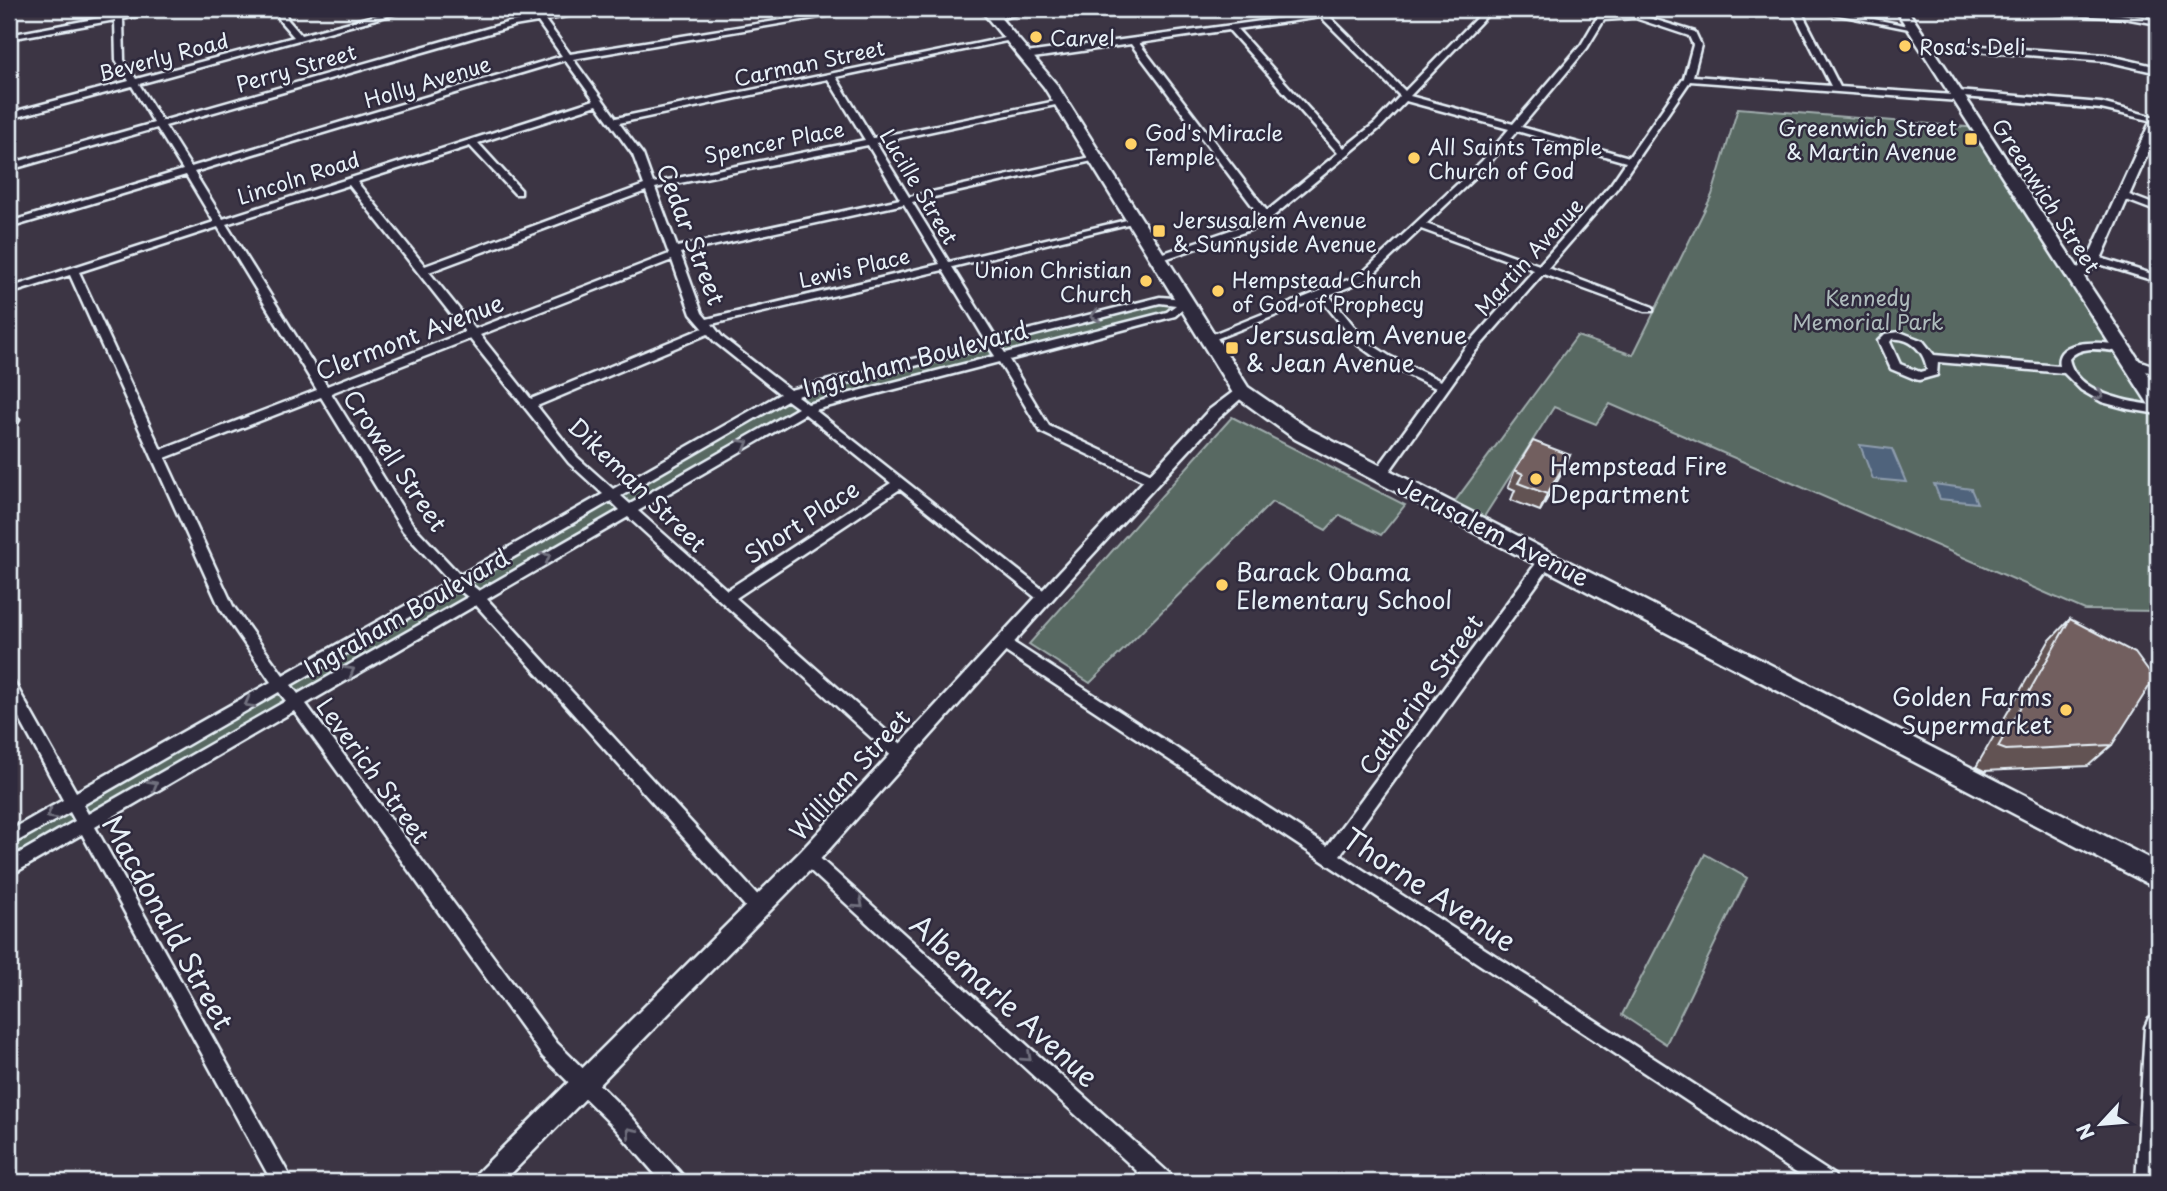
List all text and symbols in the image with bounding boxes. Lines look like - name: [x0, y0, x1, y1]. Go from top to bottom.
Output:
- place label: Carvel: [1050, 21, 1115, 53]
- street label: Beverly Road: [94, 23, 232, 89]
- marker: Carvel: [1028, 29, 1044, 45]
- street label: Carman Street: [731, 30, 887, 94]
- place label: Rosa's Deli: [1919, 30, 2026, 62]
- street label: Perry Street: [232, 35, 360, 99]
- marker: Rosa's Deli: [1897, 38, 1913, 54]
- street label: Holly Avenue: [360, 47, 494, 115]
- place label: Greenwich Street & Martin Avenue: [1778, 111, 1957, 167]
- street label: Greenwich Street: [1985, 111, 2109, 279]
- street label: Spencer Place: [701, 112, 847, 170]
- place label: God's Miracle Temple: [1145, 116, 1283, 172]
- street label: Lucille Street: [873, 122, 967, 250]
- place label: All Saints Temple Church of God: [1428, 130, 1602, 186]
- marker: Greenwich Street & Martin Avenue: [1963, 131, 1979, 147]
- marker: God's Miracle Temple: [1123, 136, 1139, 152]
- street label: Lincoln Road: [233, 142, 363, 212]
- marker: All Saints Temple Church of God: [1406, 150, 1422, 166]
- street label: Cedar Street: [649, 158, 736, 310]
- street label: Martin Avenue: [1466, 190, 1590, 322]
- place label: Jersusalem Avenue & Sunnyside Avenue: [1173, 203, 1377, 259]
- marker: Jersusalem Avenue & Sunnyside Avenue: [1151, 223, 1167, 239]
- street label: Lewis Place: [795, 239, 913, 295]
- place label: Union Christian Church: [974, 253, 1132, 309]
- place label: Hempstead Church of God of Prophecy: [1232, 263, 1424, 319]
- marker: Union Christian Church: [1138, 273, 1154, 289]
- park label: Kennedy Memorial Park: [1792, 281, 1944, 337]
- marker: Hempstead Church of God of Prophecy: [1210, 283, 1226, 299]
- street label: Clermont Avenue: [310, 284, 508, 388]
- one-way arrow: [1089, 308, 1101, 322]
- street label: Ingraham Boulevard: [799, 311, 1032, 405]
- place label: Jersusalem Avenue & Jean Avenue: [1246, 316, 1467, 380]
- marker: Jersusalem Avenue & Jean Avenue: [1224, 340, 1240, 356]
- street label: Crowell Street: [335, 382, 457, 538]
- one-way arrow: [2092, 387, 2104, 401]
- street label: Dikeman Street: [560, 408, 716, 560]
- one-way arrow: [737, 439, 749, 452]
- place label: Hempstead Fire Department: [1550, 447, 1727, 511]
- street label: Jerusalem Avenue: [1392, 467, 1596, 595]
- street label: Short Place: [736, 470, 866, 572]
- marker: Hempstead Fire Department: [1528, 471, 1544, 487]
- street label: Ingraham Boulevard: [297, 538, 515, 685]
- one-way arrow: [539, 552, 552, 565]
- place label: Barack Obama Elementary School: [1236, 553, 1452, 617]
- marker: Barack Obama Elementary School: [1214, 577, 1230, 593]
- street label: Catherine Street: [1349, 606, 1491, 782]
- one-way arrow: [342, 666, 355, 679]
- place label: Golden Farms Supermarket: [1892, 678, 2052, 742]
- street label: Leverich Street: [309, 689, 439, 851]
- one-way arrow: [244, 695, 256, 708]
- street label: William Street: [780, 700, 918, 848]
- marker: Golden Farms Supermarket: [2058, 702, 2074, 718]
- one-way arrow: [145, 780, 158, 793]
- one-way arrow: [46, 807, 58, 820]
- street label: Macdonald Street: [92, 807, 246, 1037]
- street label: Thorne Avenue: [1334, 816, 1526, 962]
- one-way arrow: [850, 896, 863, 909]
- street label: Albemarle Avenue: [901, 903, 1109, 1097]
- one-way arrow: [1019, 1049, 1032, 1062]
- north arrow: [2066, 1090, 2136, 1160]
- text: N: [2069, 1119, 2101, 1145]
- one-way arrow: [627, 1127, 639, 1140]

